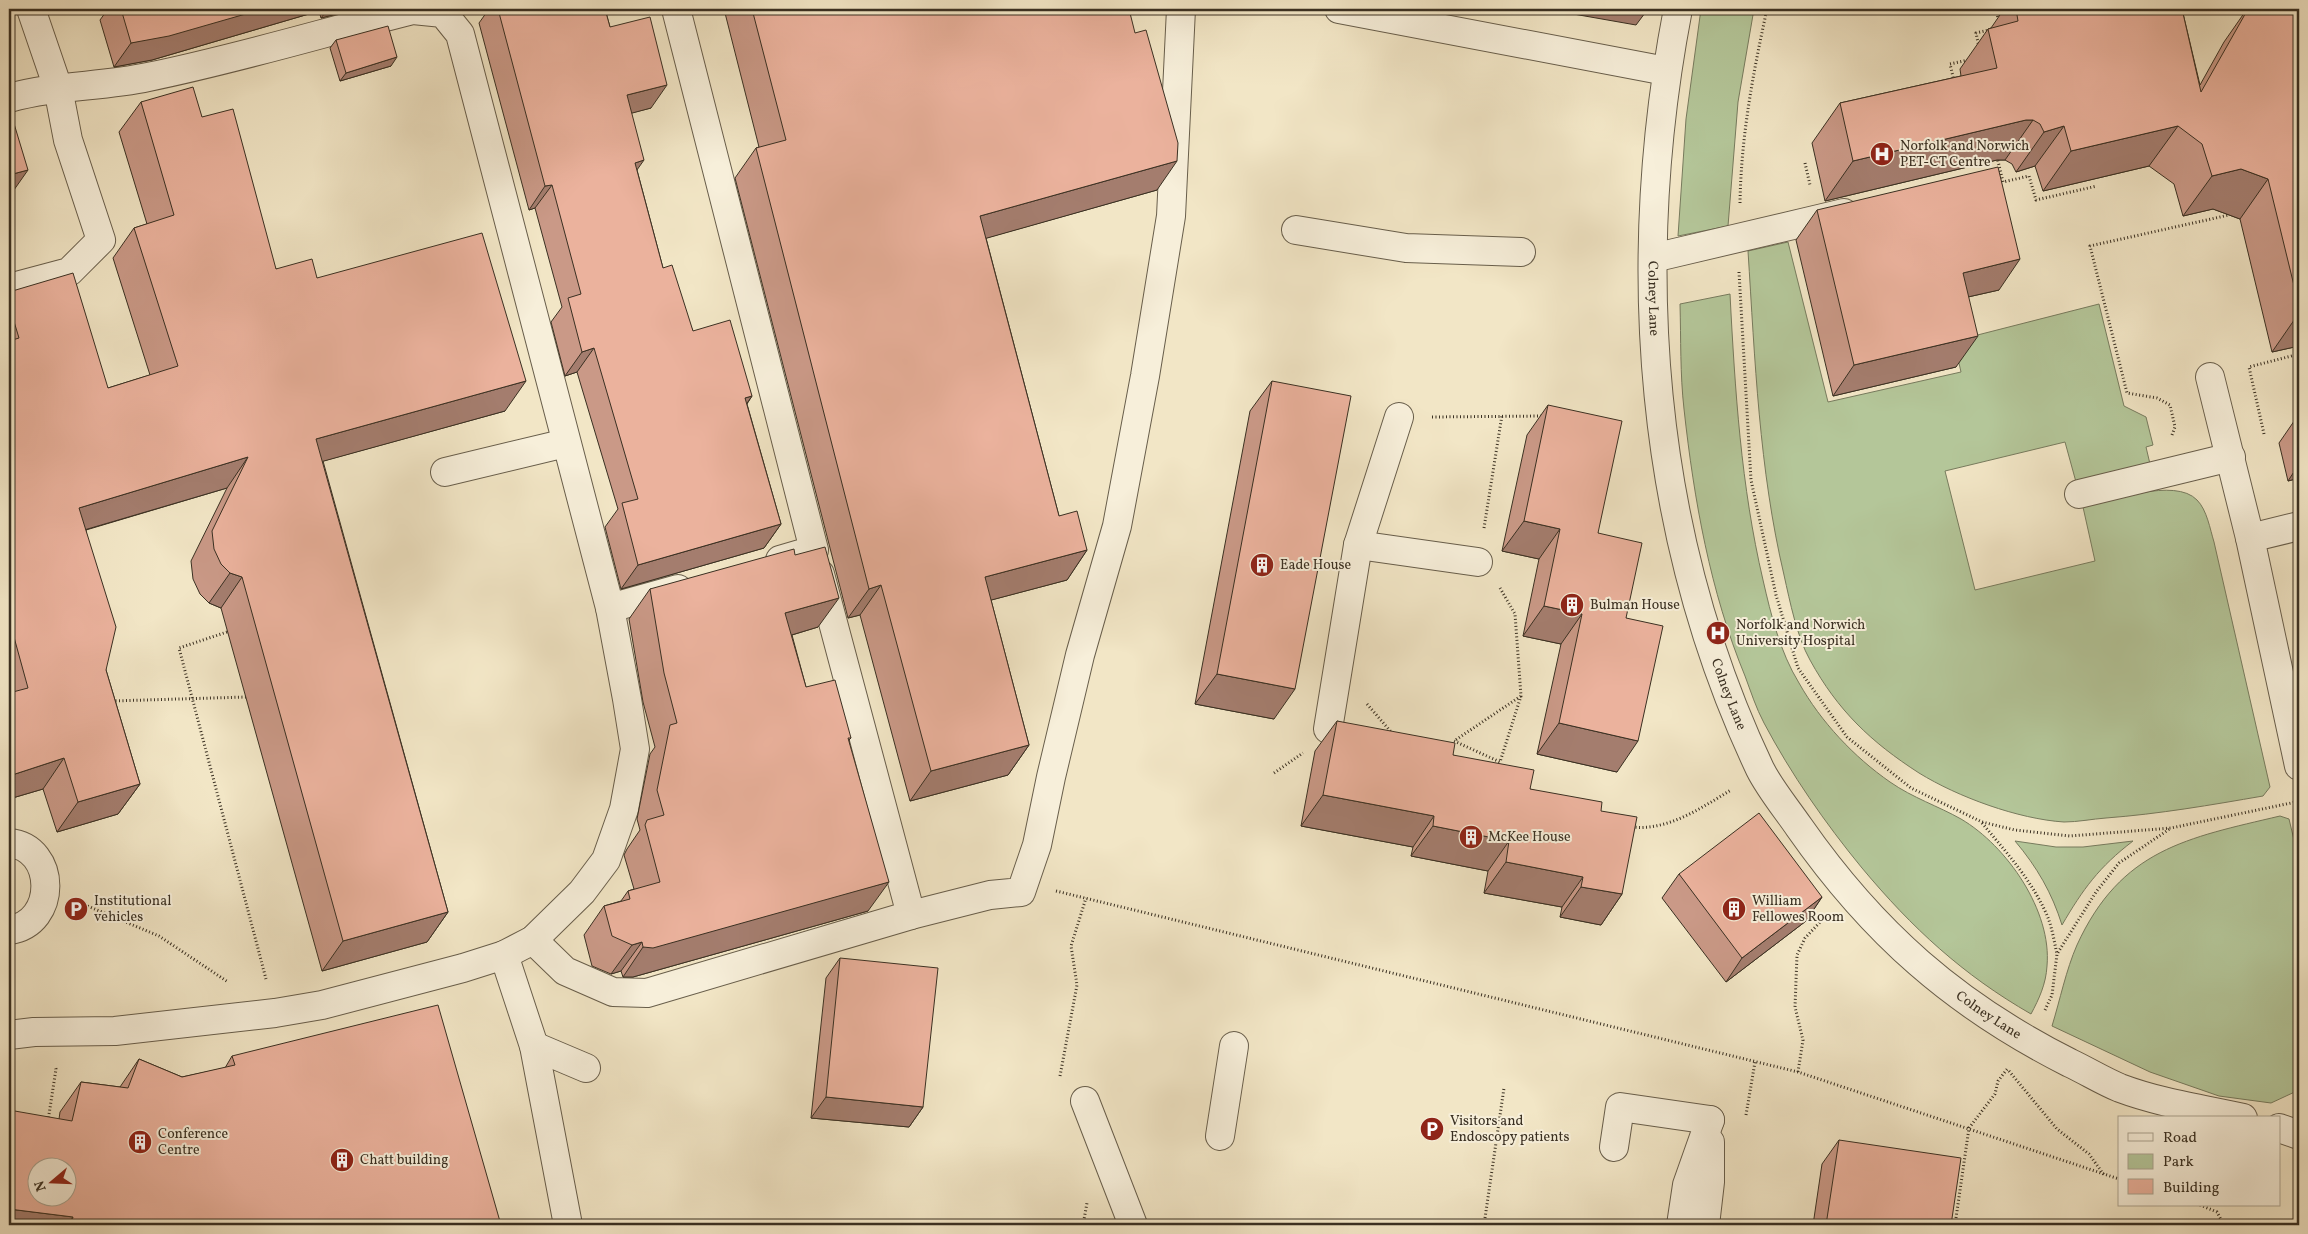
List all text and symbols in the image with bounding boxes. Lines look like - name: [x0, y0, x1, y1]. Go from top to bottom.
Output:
- place label: Norfolk and Norwich PET-CT Centre: [1900, 137, 2029, 172]
- hospital icon: Norfolk and Norwich PET-CT Centre: [1869, 141, 1895, 167]
- street label: Colney Lane: [1643, 261, 1664, 337]
- building icon: Eade House: [1249, 552, 1275, 578]
- place label: Eade House: [1280, 556, 1352, 575]
- building icon: Bulman House: [1559, 592, 1585, 618]
- place label: Bulman House: [1590, 596, 1680, 615]
- place label: Norfolk and Norwich University Hospital: [1736, 616, 1865, 651]
- hospital icon: Norfolk and Norwich University Hospital: [1705, 620, 1731, 646]
- street label: Colney Lane: [1706, 656, 1751, 733]
- building icon: McKee House: [1458, 824, 1484, 850]
- place label: McKee House: [1488, 828, 1571, 847]
- place label: Institutional vehicles: [94, 892, 171, 927]
- place label: William Fellowes Room: [1752, 892, 1844, 927]
- parking icon: Institutional vehicles: [63, 896, 89, 922]
- building icon: William Fellowes Room: [1721, 896, 1747, 922]
- street label: Colney Lane: [1952, 986, 2025, 1044]
- place label: Visitors and Endoscopy patients: [1450, 1112, 1569, 1147]
- parking icon: Visitors and Endoscopy patients: [1419, 1116, 1445, 1142]
- legend: [2118, 1116, 2280, 1206]
- place label: Conference Centre: [158, 1125, 228, 1160]
- text: Road: [2163, 1128, 2197, 1149]
- building icon: Conference Centre: [127, 1129, 153, 1155]
- building icon: Chatt building: [329, 1147, 355, 1173]
- place label: Chatt building: [360, 1151, 448, 1170]
- text: Park: [2163, 1152, 2194, 1173]
- north arrow: [28, 1156, 78, 1206]
- text: N: [30, 1178, 52, 1194]
- text: Building: [2163, 1178, 2220, 1199]

